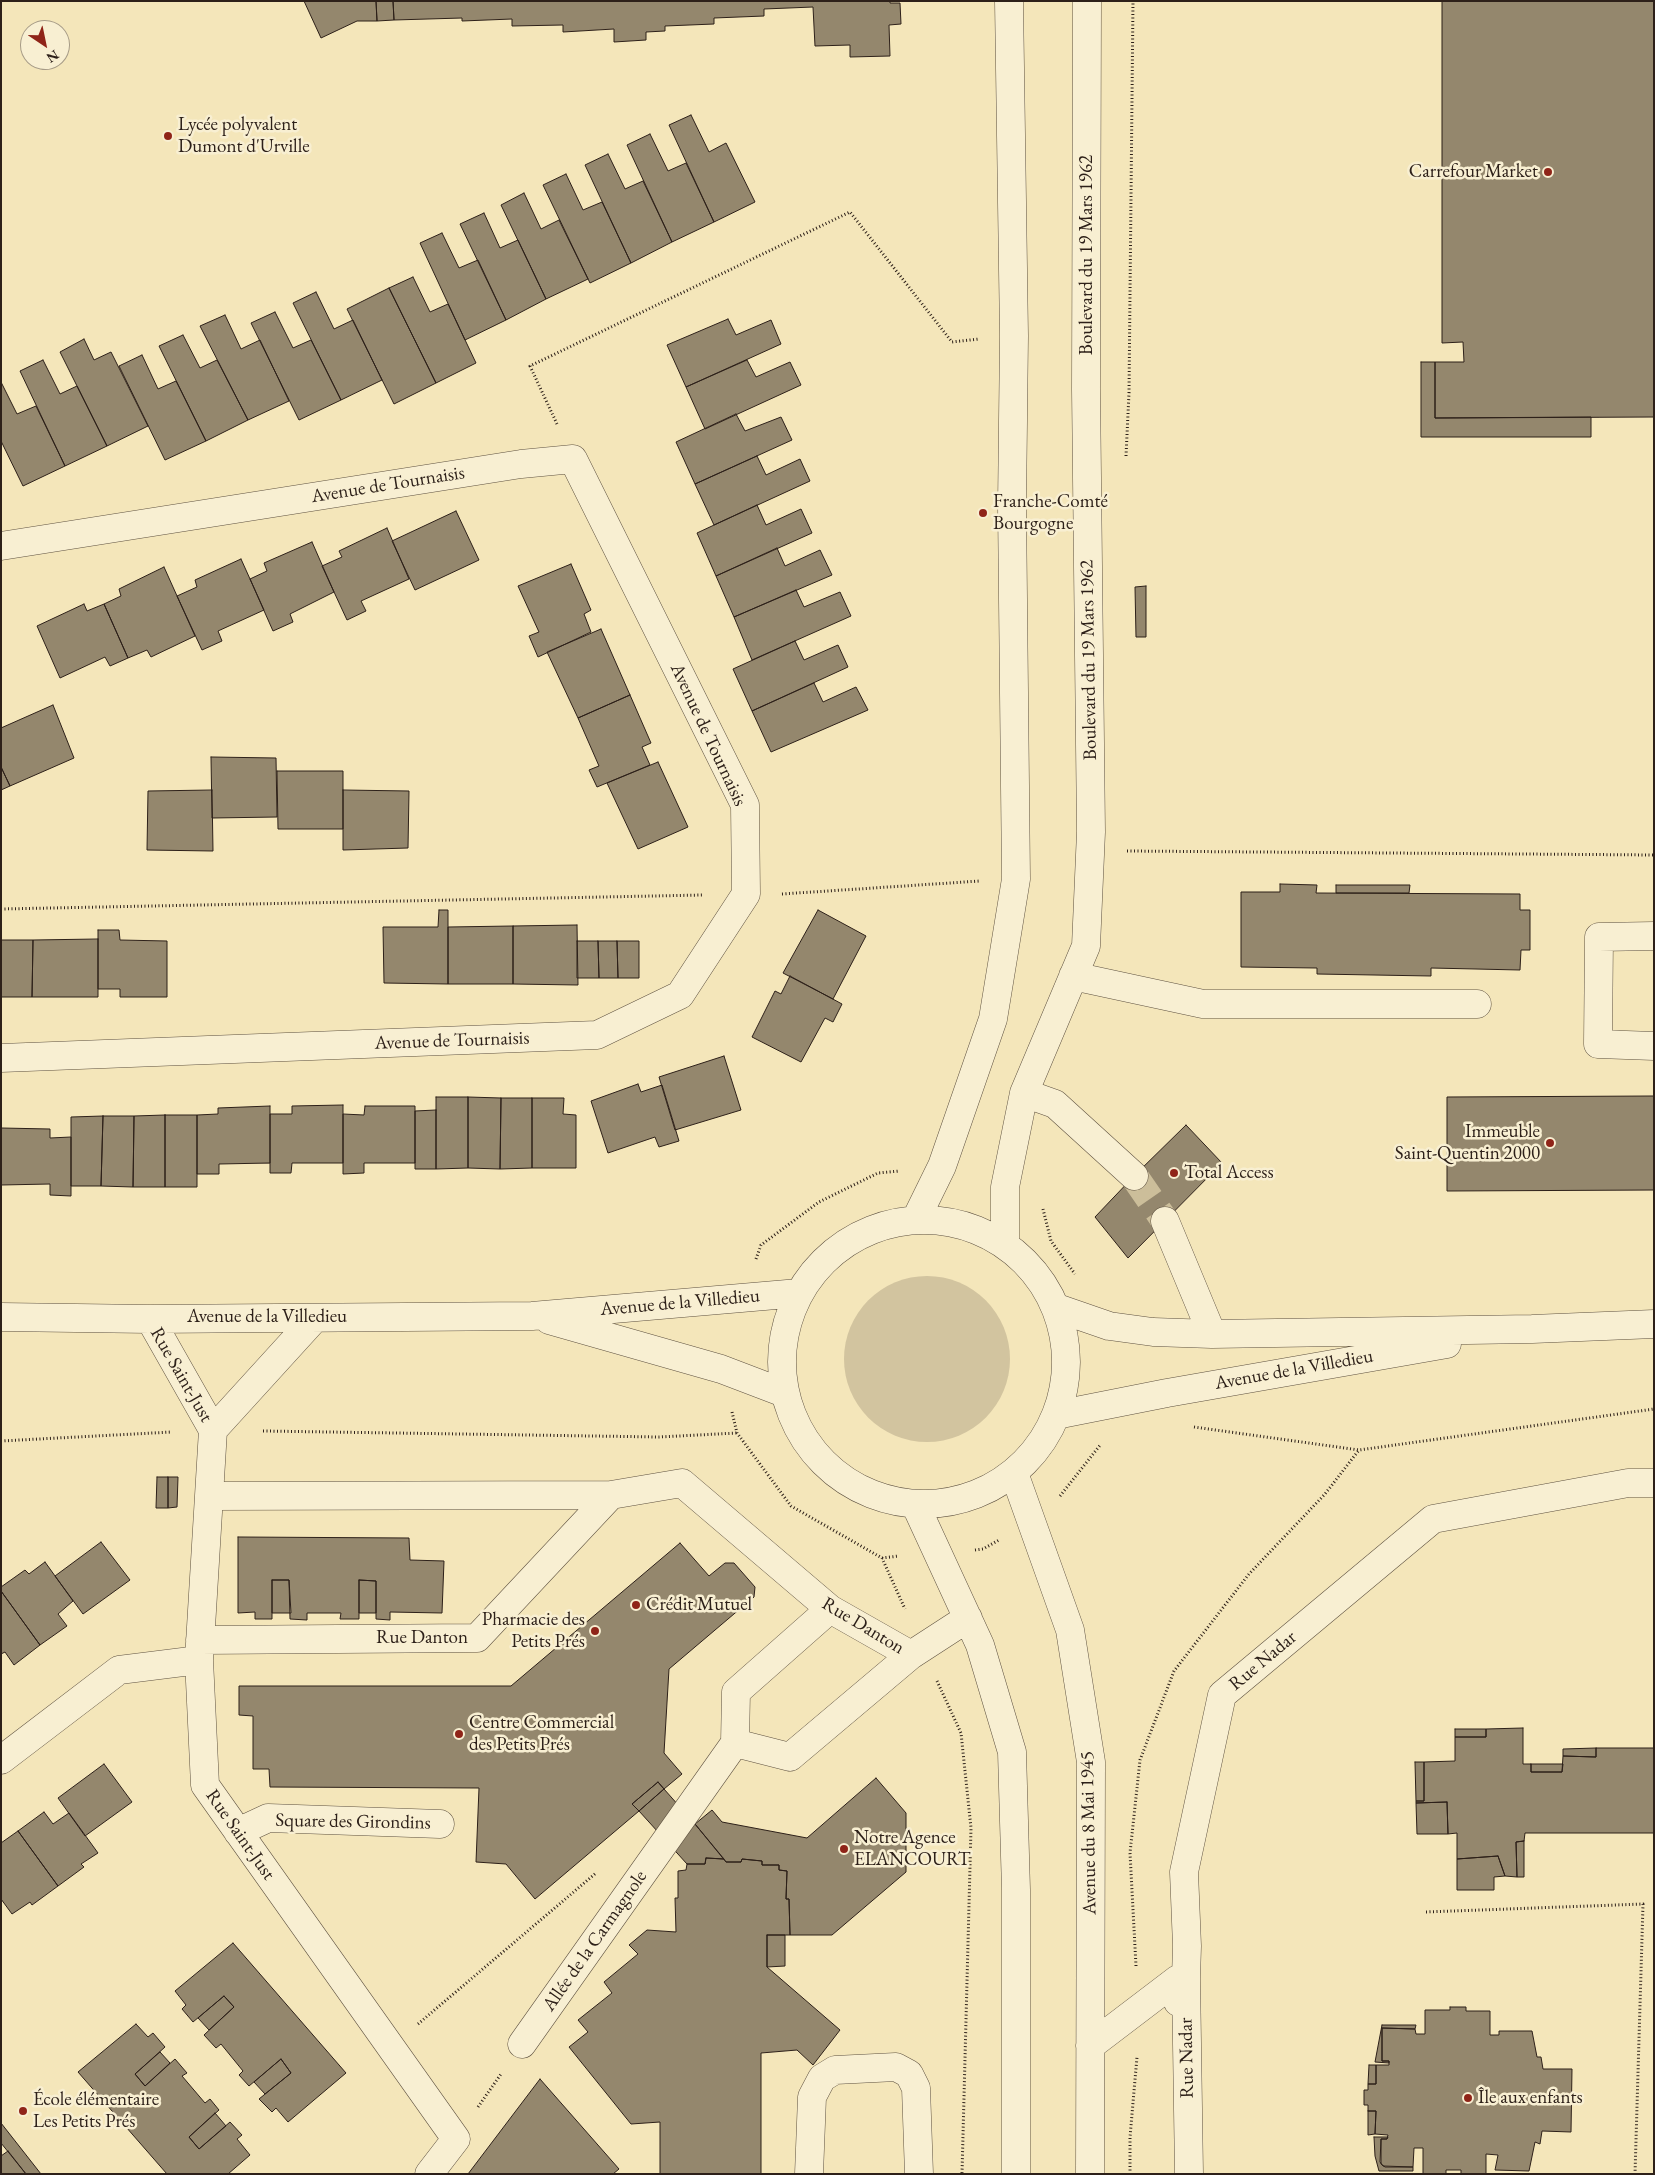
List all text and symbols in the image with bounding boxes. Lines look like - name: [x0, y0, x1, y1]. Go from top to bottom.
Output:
- north arrow: [20, 20, 70, 70]
- text: N: [43, 46, 63, 67]
- place label: Lycée polyvalent Dumont d'Urville: [178, 114, 310, 158]
- marker: Lycée polyvalent Dumont d'Urville: [162, 130, 174, 142]
- street label: Boulevard du 19 Mars 1962: [1076, 155, 1098, 355]
- place label: Carrefour Market: [1409, 161, 1538, 183]
- marker: Carrefour Market: [1542, 166, 1554, 178]
- street label: Avenue de Tournaisis: [310, 462, 466, 508]
- place label: Franche-Comté Bourgogne: [993, 491, 1108, 535]
- marker: Franche-Comté Bourgogne: [977, 507, 989, 519]
- street label: Boulevard du 19 Mars 1962: [1076, 560, 1102, 760]
- street label: Avenue de Tournaisis: [665, 660, 751, 810]
- street label: Avenue de Tournaisis: [374, 1027, 530, 1055]
- place label: Immeuble Saint-Quentin 2000: [1395, 1121, 1540, 1165]
- marker: Immeuble Saint-Quentin 2000: [1544, 1137, 1556, 1149]
- place label: Total Access: [1184, 1162, 1274, 1184]
- marker: Total Access: [1168, 1167, 1180, 1179]
- street label: Avenue de la Villedieu: [599, 1285, 761, 1321]
- street label: Avenue de la Villedieu: [187, 1306, 347, 1328]
- street label: Rue Saint-Just: [145, 1324, 217, 1426]
- street label: Avenue de la Villedieu: [1213, 1345, 1375, 1395]
- street label: Rue Danton: [818, 1593, 908, 1659]
- place label: Crédit Mutuel: [646, 1594, 752, 1616]
- marker: Crédit Mutuel: [630, 1599, 642, 1611]
- place label: Pharmacie des Petits Prés: [482, 1609, 585, 1653]
- marker: Pharmacie des Petits Prés: [589, 1625, 601, 1637]
- street label: Rue Nadar: [1225, 1626, 1301, 1696]
- street label: Rue Danton: [376, 1627, 468, 1649]
- place label: Centre Commercial des Petits Prés: [469, 1712, 614, 1756]
- marker: Centre Commercial des Petits Prés: [453, 1728, 465, 1740]
- street label: Avenue du 8 Mai 1945: [1076, 1751, 1102, 1915]
- street label: Rue Saint-Just: [200, 1785, 280, 1885]
- street label: Square des Girondins: [275, 1809, 431, 1835]
- place label: Notre Agence ELANCOURT: [854, 1827, 970, 1871]
- marker: Notre Agence ELANCOURT: [838, 1843, 850, 1855]
- street label: Allée de la Carmagnole: [538, 1866, 652, 2016]
- street label: Rue Nadar: [1175, 2017, 1199, 2099]
- place label: Île aux enfants: [1478, 2087, 1583, 2109]
- place label: École élémentaire Les Petits Prés: [33, 2089, 159, 2133]
- marker: Île aux enfants: [1462, 2092, 1474, 2104]
- marker: École élémentaire Les Petits Prés: [17, 2105, 29, 2117]

